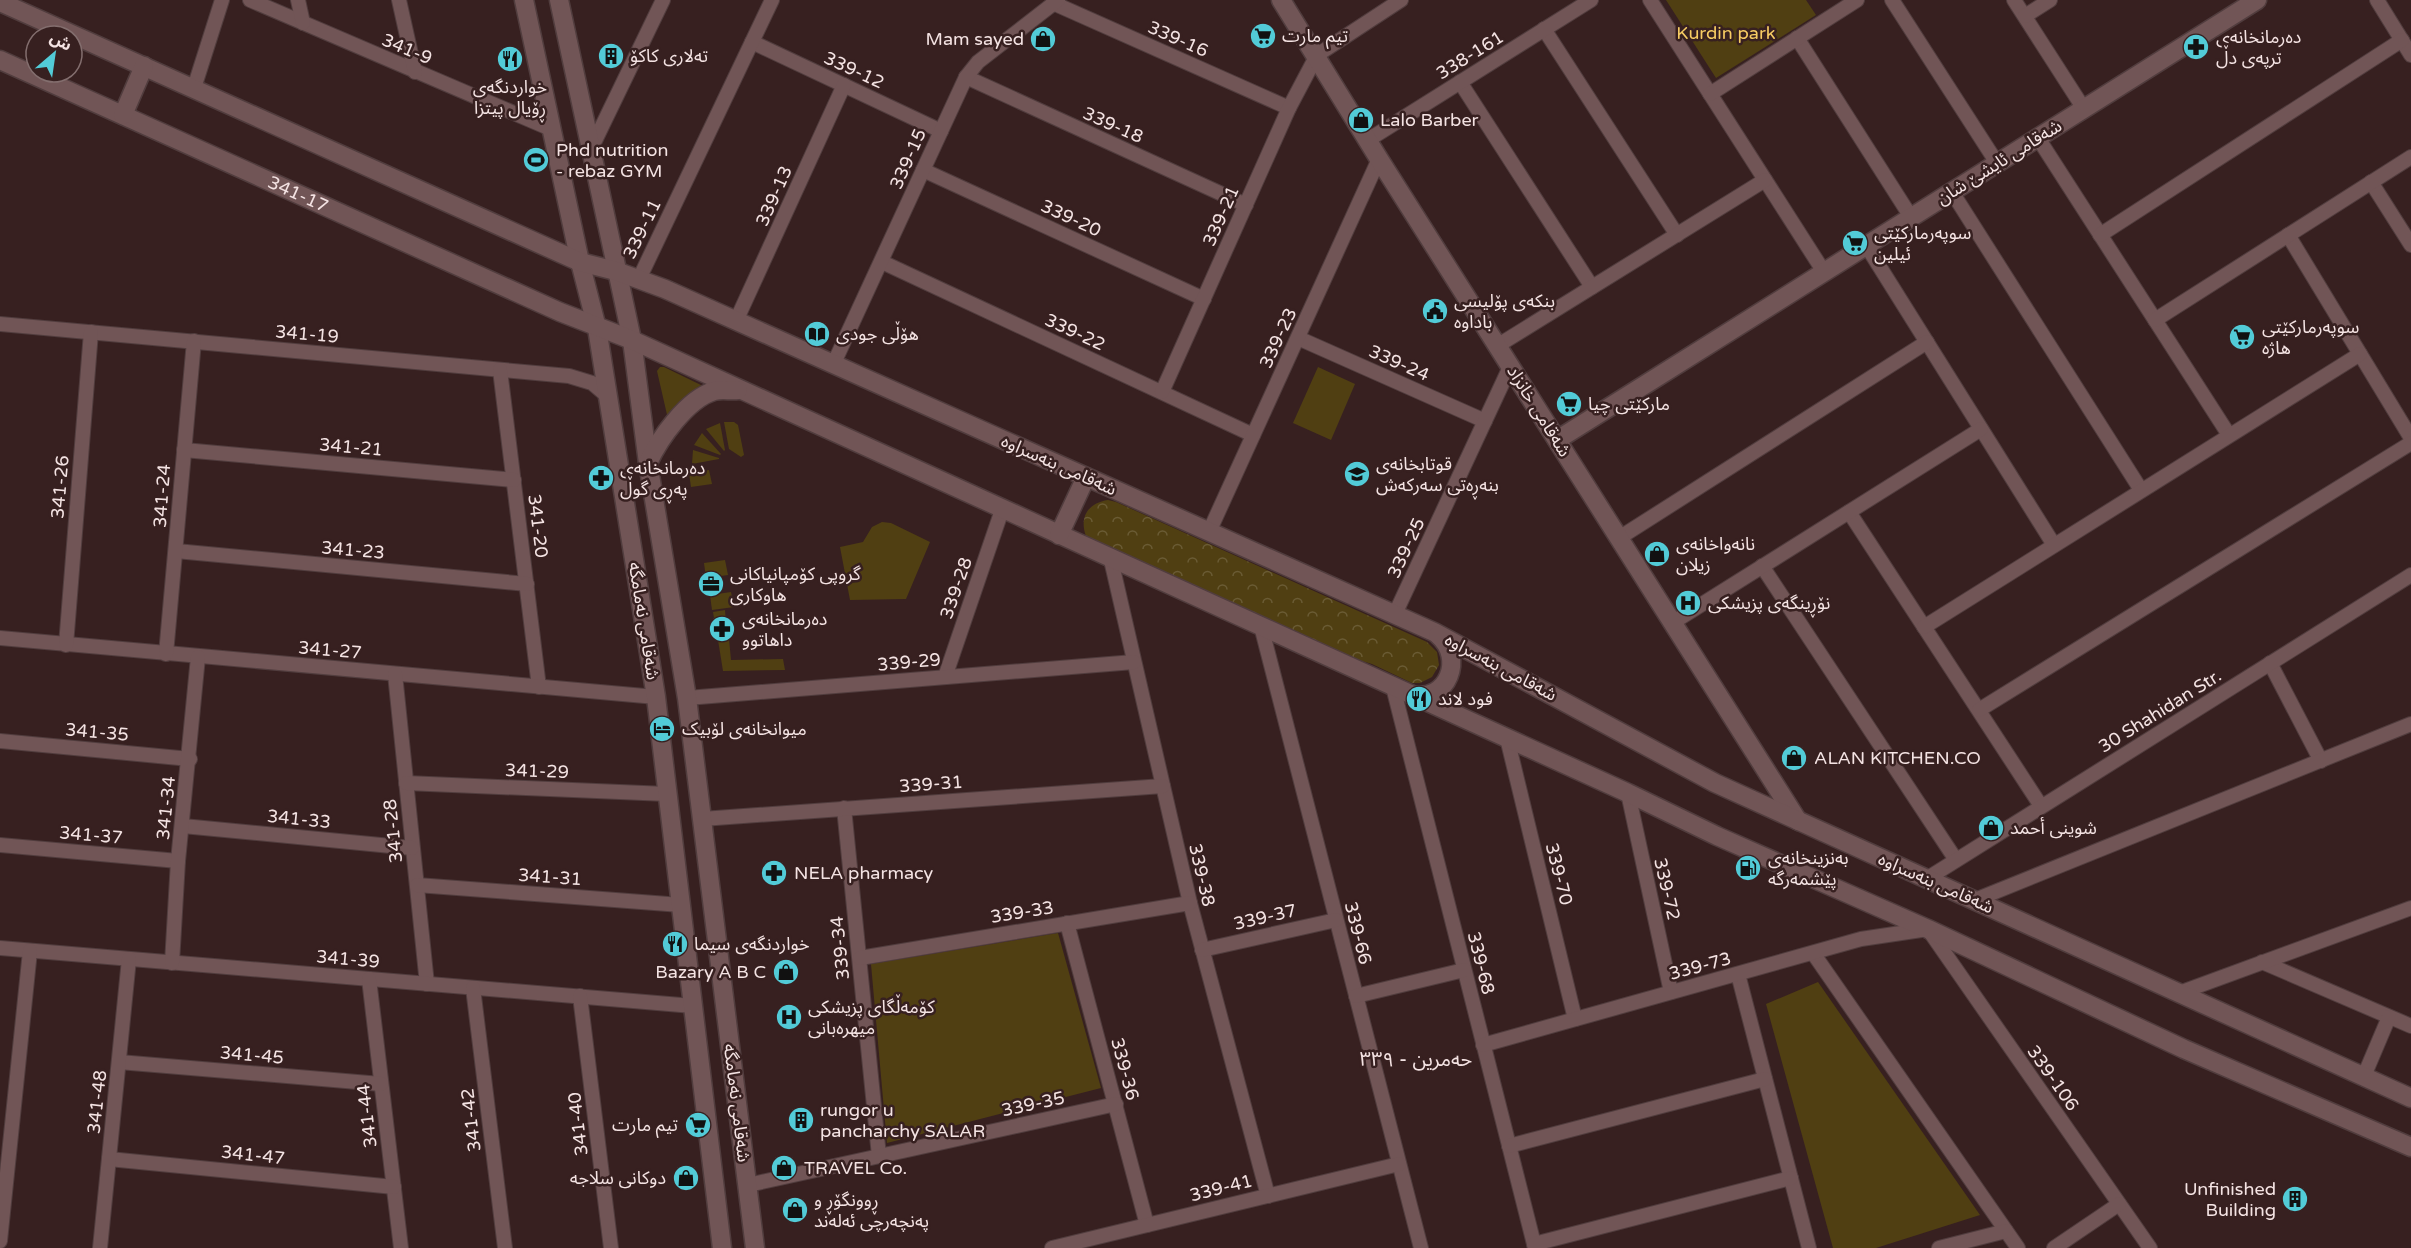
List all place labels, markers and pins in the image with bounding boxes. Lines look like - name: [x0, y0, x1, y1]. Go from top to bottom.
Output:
- supermarket icon: تيم مارت: [1248, 21, 1278, 51]
- shop icon: Mam sayed: [1028, 24, 1058, 54]
- place label: تيم مارت: [1282, 25, 1348, 49]
- place label: دەرمانخانەی ترپەی دڵ: [2216, 26, 2301, 69]
- place label: Mam sayed: [926, 28, 1024, 50]
- pharmacy icon: دەرمانخانەی ترپەی دڵ: [2181, 32, 2211, 62]
- building icon: تەلاری کاکۆ: [596, 41, 626, 71]
- restaurant icon: خواردنگەی ڕۆیال پیتزا: [495, 44, 525, 74]
- place label: تەلاری کاکۆ: [630, 45, 708, 67]
- place label: خواردنگەی ڕۆیال پیتزا: [473, 76, 547, 123]
- shop icon: Lalo Barber: [1346, 105, 1376, 135]
- place label: Lalo Barber: [1380, 109, 1479, 131]
- place label: Phd nutrition - rebaz GYM: [556, 139, 668, 182]
- sports icon: Phd nutrition - rebaz GYM: [521, 145, 551, 175]
- place label: سوپەرمارکێتی ئیلین: [1874, 222, 1971, 265]
- supermarket icon: سوپەرمارکێتی ئیلین: [1840, 228, 1870, 258]
- place label: بنکەی پۆلیسی باداوە: [1454, 290, 1555, 333]
- public building icon: بنکەی پۆلیسی باداوە: [1420, 296, 1450, 326]
- place label: سوپەرمارکێتی هاژە: [2262, 316, 2359, 359]
- library icon: هۆڵی جودی: [802, 319, 832, 349]
- place label: هۆڵی جودی: [836, 321, 919, 345]
- supermarket icon: سوپەرمارکێتی هاژە: [2227, 322, 2257, 352]
- supermarket icon: مارکێتی چیا: [1554, 389, 1584, 419]
- place label: مارکێتی چیا: [1588, 393, 1670, 415]
- place label: قوتابخانەی بنەڕەتی سەرکەش: [1376, 453, 1499, 500]
- place label: دەرمانخانەی پەڕی گوڵ: [620, 457, 705, 504]
- school or university icon: قوتابخانەی بنەڕەتی سەرکەش: [1342, 459, 1372, 489]
- pharmacy icon: دەرمانخانەی پەڕی گوڵ: [586, 463, 616, 493]
- place label: نانەواخانەی زیلان: [1676, 533, 1755, 576]
- shop icon: نانەواخانەی زیلان: [1642, 539, 1672, 569]
- place label: گروپی کۆمپانیاکانی هاوکاری: [730, 563, 861, 606]
- office icon: گروپی کۆمپانیاکانی هاوکاری: [696, 569, 726, 599]
- hospital icon: نۆڕینگەی پزیشکی: [1673, 588, 1703, 618]
- place label: نۆڕینگەی پزیشکی: [1708, 592, 1830, 618]
- place label: دەرمانخانەی داهاتوو: [742, 608, 827, 651]
- pharmacy icon: دەرمانخانەی داهاتوو: [707, 614, 737, 644]
- restaurant icon: فود لاند: [1404, 684, 1434, 714]
- place label: فود لاند: [1438, 688, 1493, 710]
- hotel icon: میوانخانەی لۆبیک: [647, 714, 677, 744]
- place label: میوانخانەی لۆبیک: [682, 718, 807, 740]
- shop icon: ALAN KITCHEN.CO: [1779, 743, 1809, 773]
- place label: ALAN KITCHEN.CO: [1814, 747, 1981, 769]
- shop icon: شوینی أحمد: [1976, 813, 2006, 843]
- place label: شوینی أحمد: [2010, 817, 2097, 839]
- place label: به‌نزینخانه‌ی پێشمه‌رگه: [1768, 847, 1849, 890]
- fuel station icon: به‌نزینخانه‌ی پێشمه‌رگه: [1733, 853, 1763, 883]
- pharmacy icon: NELA pharmacy: [759, 858, 789, 888]
- place label: NELA pharmacy: [794, 862, 934, 884]
- restaurant icon: خواردنگەی سیما: [660, 929, 690, 959]
- place label: خواردنگەی سیما: [694, 933, 810, 955]
- shop icon: Bazary A B C: [771, 957, 801, 987]
- place label: Bazary A B C: [655, 961, 766, 983]
- place label: کۆمەڵگای پزیشکی میهرەبانی: [808, 994, 935, 1039]
- hospital icon: کۆمەڵگای پزیشکی میهرەبانی: [774, 1002, 804, 1032]
- place label: rungor u pancharchy SALAR: [820, 1099, 985, 1142]
- building icon: rungor u pancharchy SALAR: [786, 1105, 816, 1135]
- supermarket icon: تیم مارت: [683, 1110, 713, 1140]
- place label: تیم مارت: [612, 1114, 678, 1138]
- shop icon: TRAVEL Co.: [769, 1153, 799, 1183]
- place label: TRAVEL Co.: [804, 1157, 907, 1179]
- shop icon: دوكانى سلاجه: [671, 1163, 701, 1193]
- place label: دوكانى سلاجه: [570, 1167, 666, 1189]
- place label: Unfinished Building: [2184, 1178, 2276, 1221]
- building icon: Unfinished Building: [2280, 1184, 2310, 1214]
- place label: ڕوونگۆڕ و پەنچەرچی ئەلەند: [814, 1189, 929, 1232]
- shop icon: ڕوونگۆڕ و پەنچەرچی ئەلەند: [780, 1195, 810, 1225]

